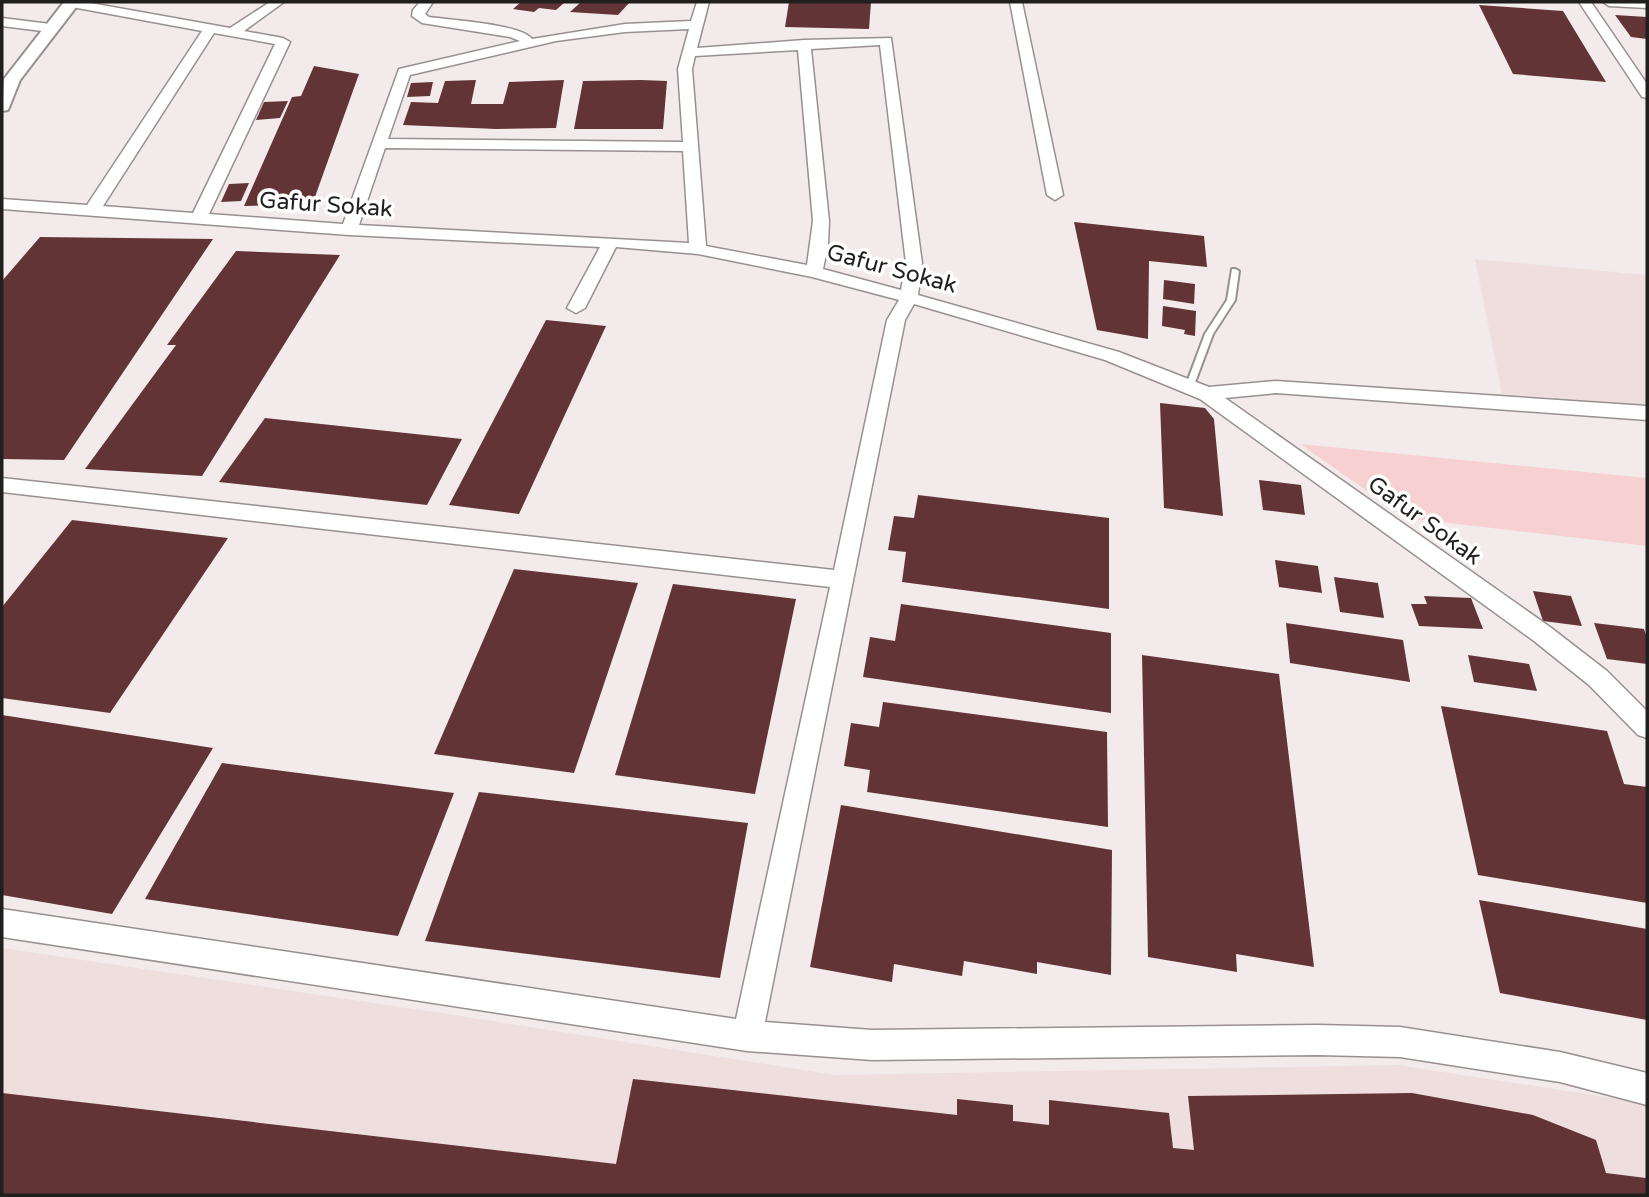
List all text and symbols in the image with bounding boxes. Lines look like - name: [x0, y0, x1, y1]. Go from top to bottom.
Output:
- street label: Gafur Sokak: [258, 186, 394, 224]
- street label: Gafur Sokak: [824, 238, 960, 300]
- street label: Gafur Sokak: [1362, 470, 1487, 571]

